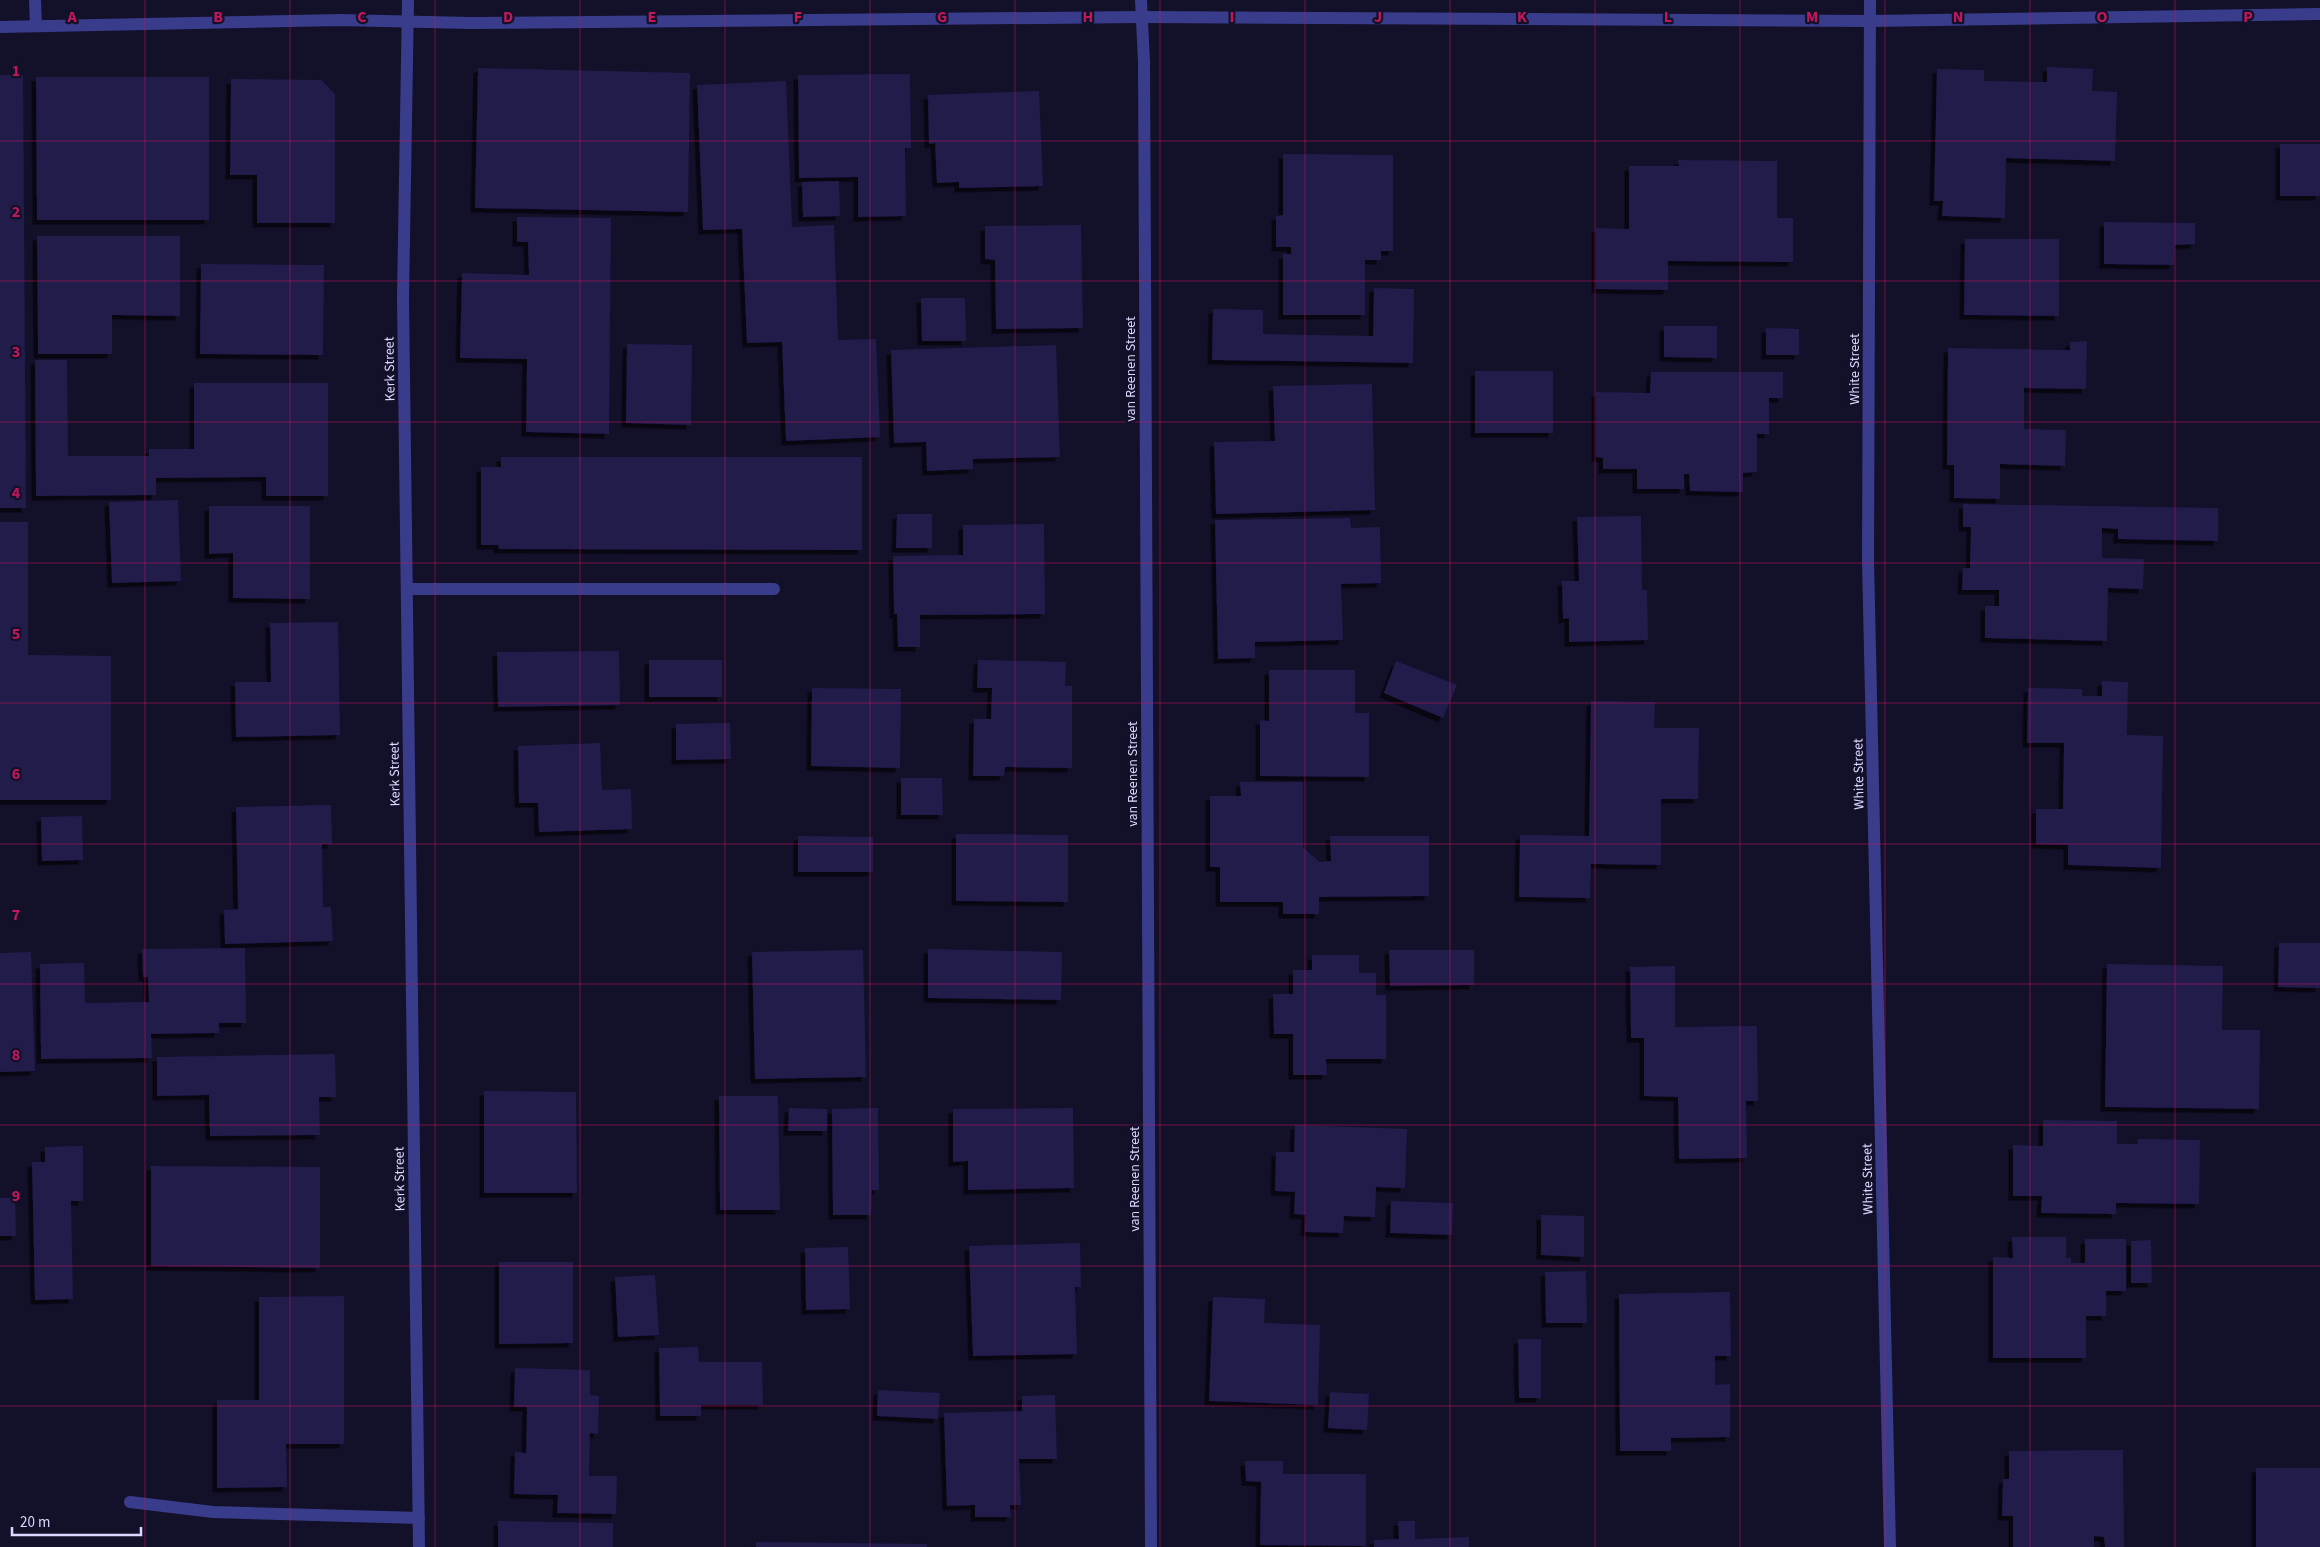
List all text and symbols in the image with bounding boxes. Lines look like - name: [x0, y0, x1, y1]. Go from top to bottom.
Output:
- text: A: [66, 6, 77, 28]
- text: B: [213, 6, 223, 28]
- text: C: [357, 6, 367, 28]
- text: D: [503, 6, 513, 28]
- text: E: [648, 6, 656, 28]
- text: F: [794, 6, 802, 28]
- text: G: [937, 6, 947, 28]
- text: H: [1083, 6, 1093, 28]
- text: I: [1230, 6, 1234, 28]
- text: J: [1374, 6, 1382, 28]
- text: K: [1517, 6, 1527, 28]
- text: L: [1664, 6, 1672, 28]
- text: M: [1806, 6, 1818, 28]
- text: N: [1953, 6, 1963, 28]
- text: O: [2097, 6, 2108, 28]
- text: P: [2243, 6, 2253, 28]
- text: 1: [12, 60, 20, 82]
- text: 2: [12, 201, 20, 223]
- street label: van Reenen Street: [1121, 316, 1141, 422]
- street label: White Street: [1845, 333, 1865, 405]
- street label: Kerk Street: [379, 336, 401, 401]
- text: 3: [12, 341, 20, 363]
- text: 4: [12, 482, 21, 504]
- text: 5: [12, 623, 20, 645]
- street label: van Reenen Street: [1123, 721, 1143, 827]
- street label: White Street: [1848, 738, 1870, 810]
- street label: Kerk Street: [384, 741, 406, 806]
- text: 6: [12, 763, 20, 785]
- text: 7: [12, 904, 20, 926]
- text: 8: [12, 1044, 20, 1066]
- street label: van Reenen Street: [1125, 1126, 1145, 1232]
- street label: White Street: [1857, 1143, 1879, 1215]
- street label: Kerk Street: [389, 1146, 411, 1211]
- text: 9: [12, 1185, 20, 1207]
- scale bar: [12, 1504, 141, 1536]
- text: 20 m: [20, 1512, 50, 1533]

